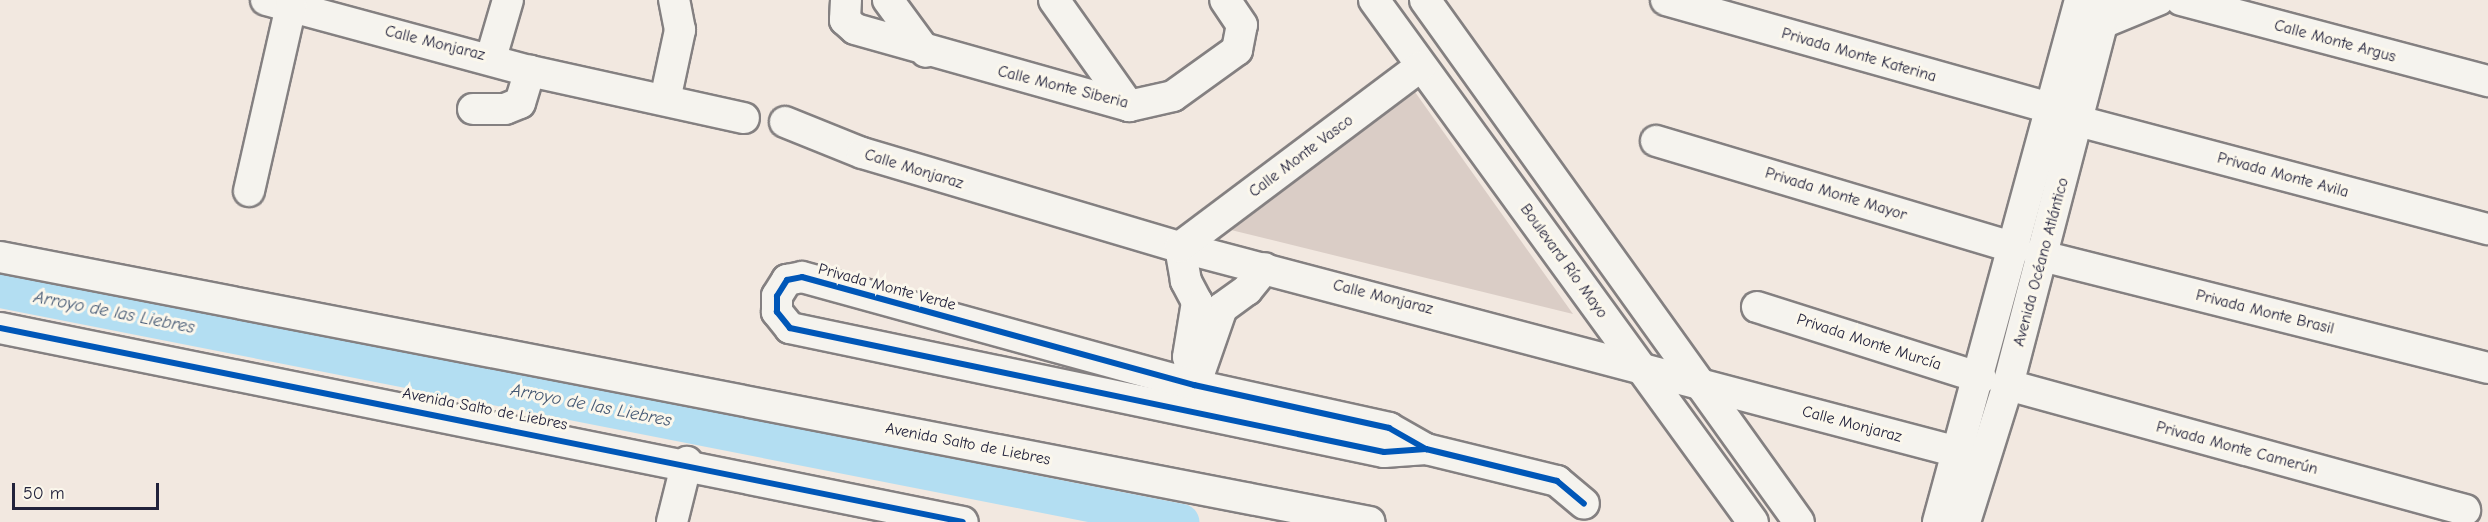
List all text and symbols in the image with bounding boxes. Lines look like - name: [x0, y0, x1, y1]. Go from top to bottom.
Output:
- street label: Calle Monte Argus: [2272, 16, 2398, 66]
- street label: Calle Monjaraz: [383, 21, 487, 65]
- street label: Privada Monte Katerina: [1779, 24, 1939, 86]
- street label: Calle Monte Siberia: [996, 61, 1130, 113]
- street label: Calle Monte Vasco: [1245, 111, 1357, 201]
- street label: Calle Monjaraz: [862, 145, 966, 193]
- street label: Privada Monte Avila: [2215, 148, 2351, 202]
- street label: Privada Monte Mayor: [1763, 163, 1909, 225]
- street label: Avenida Océano Atlántico: [2009, 175, 2073, 349]
- street label: Boulevard Río Mayo: [1516, 200, 1612, 322]
- street label: Privada Monte Verde: [816, 259, 958, 315]
- street label: Calle Monjaraz: [1331, 275, 1435, 319]
- street label: Privada Monte Brasil: [2194, 286, 2336, 338]
- water label: Arroyo de las Liebres: [32, 287, 196, 339]
- street label: Privada Monte Murcía: [1794, 310, 1944, 374]
- water label: Arroyo de las Liebres: [509, 380, 673, 432]
- street label: Avenida Salto de Liebres: [401, 384, 569, 434]
- street label: Calle Monjaraz: [1800, 401, 1904, 447]
- street label: Privada Monte Camerún: [2154, 417, 2320, 479]
- street label: Avenida Salto de Liebres: [884, 419, 1052, 469]
- scale bar: [15, 471, 162, 509]
- text: 50 m: [23, 483, 65, 504]

